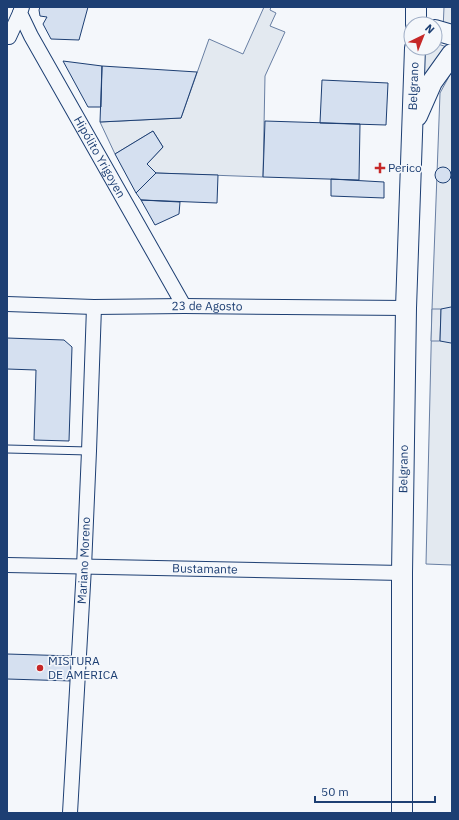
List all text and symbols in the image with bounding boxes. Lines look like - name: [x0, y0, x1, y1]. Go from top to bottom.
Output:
- north arrow: [403, 16, 443, 56]
- text: N: [422, 21, 438, 37]
- street label: Belgrano: [405, 61, 422, 111]
- street label: Hipólito Yrigoyen: [71, 113, 129, 200]
- place label: Perico: [388, 160, 422, 175]
- marker: Perico: [375, 163, 385, 173]
- street label: 23 de Agosto: [171, 298, 243, 314]
- street label: Belgrano: [395, 444, 411, 493]
- street label: Mariano Moreno: [74, 516, 93, 604]
- street label: Bustamante: [172, 560, 238, 577]
- place label: MISTURA DE AMERICA: [48, 653, 118, 682]
- marker: MISTURA DE AMERICA: [35, 663, 45, 673]
- scale bar: [315, 778, 435, 804]
- text: 50 m: [321, 784, 349, 799]

